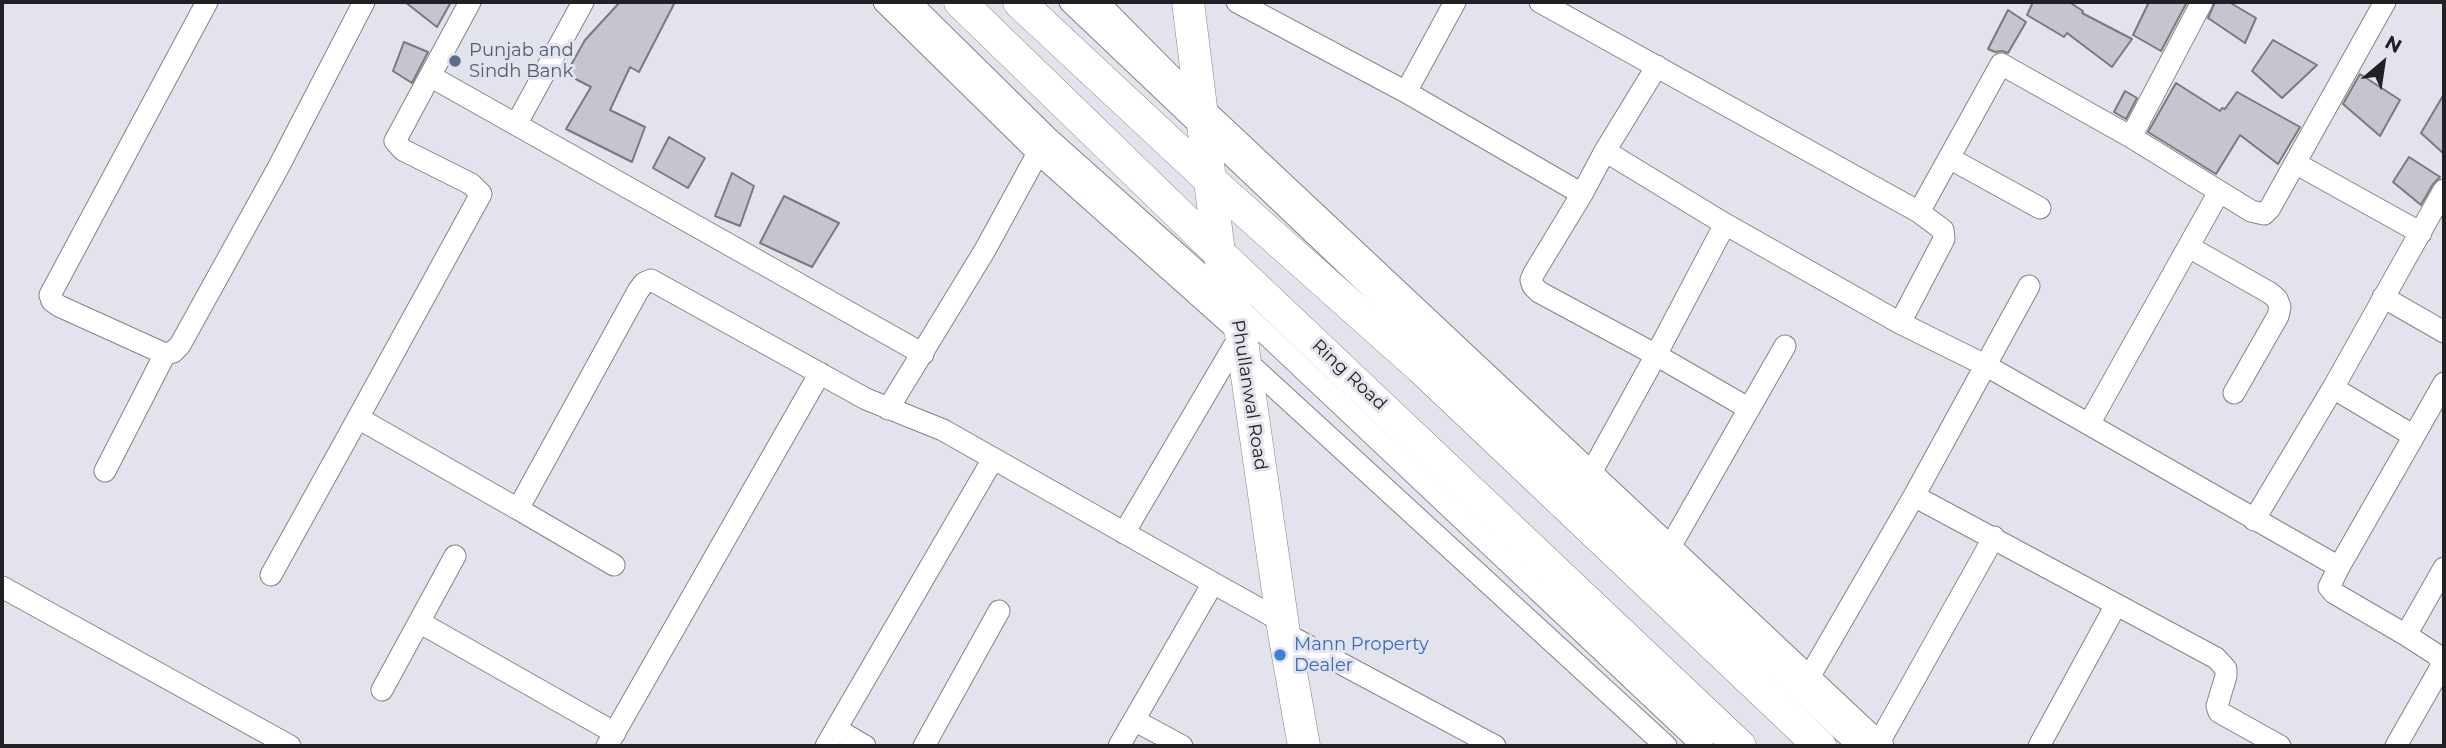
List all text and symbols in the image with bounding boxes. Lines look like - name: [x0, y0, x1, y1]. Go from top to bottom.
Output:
- north arrow: [2348, 28, 2418, 98]
- text: N: [2381, 30, 2406, 58]
- place label: Punjab and Sindh Bank: [469, 40, 574, 82]
- marker: Punjab and Sindh Bank: [447, 53, 463, 69]
- street label: Phullanwal Road: [1226, 318, 1272, 472]
- street label: Ring Road: [1307, 335, 1391, 415]
- place label: Mann Property Dealer: [1294, 634, 1429, 676]
- marker: Mann Property Dealer: [1272, 647, 1288, 663]

